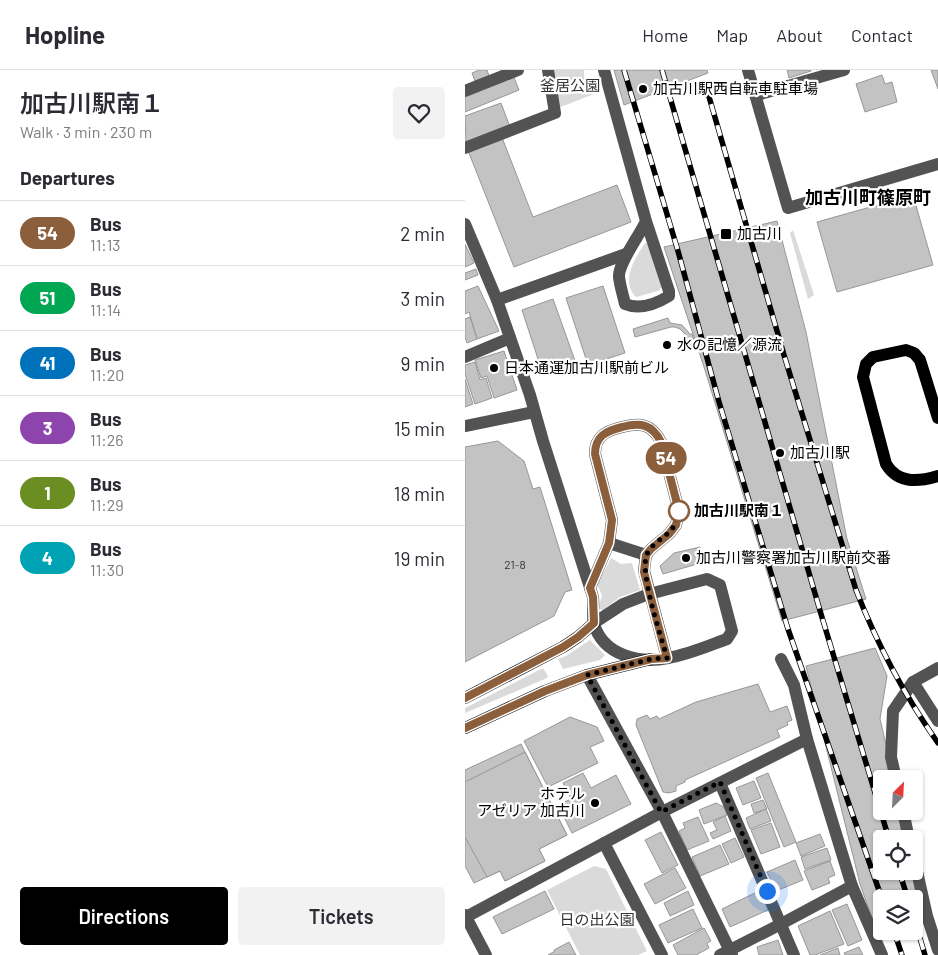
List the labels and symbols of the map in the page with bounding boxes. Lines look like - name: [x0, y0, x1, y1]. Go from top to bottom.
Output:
- park label: 釜居公園: [540, 76, 600, 94]
- place label: 加古川駅西自転車駐車場: [653, 79, 818, 97]
- marker: 加古川駅西自転車駐車場: [637, 83, 649, 95]
- district label: 加古川町篠原町: [805, 186, 931, 208]
- place label: 加古川: [737, 224, 782, 242]
- marker: 加古川: [719, 227, 733, 241]
- place label: 水の記憶／源流: [677, 335, 782, 353]
- marker: 水の記憶／源流: [661, 339, 673, 351]
- place label: 日本通運加古川駅前ビル: [504, 358, 669, 376]
- marker: 日本通運加古川駅前ビル: [488, 362, 500, 374]
- line badge: 54: [643, 442, 689, 474]
- place label: 加古川駅: [790, 443, 850, 461]
- marker: 加古川駅: [774, 447, 786, 459]
- marker: 加古川駅南１: [668, 500, 690, 522]
- place label: 加古川駅南１: [694, 501, 784, 519]
- place label: 加古川警察署加古川駅前交番: [696, 548, 891, 566]
- marker: 加古川警察署加古川駅前交番: [680, 552, 692, 564]
- house number: 21-8: [504, 557, 526, 571]
- north arrow: [873, 770, 923, 820]
- place label: ホテル アゼリア 加古川: [477, 784, 585, 819]
- marker: ホテル アゼリア 加古川: [589, 797, 601, 809]
- your location: [755, 879, 780, 904]
- park label: 日の出公園: [559, 910, 635, 928]

